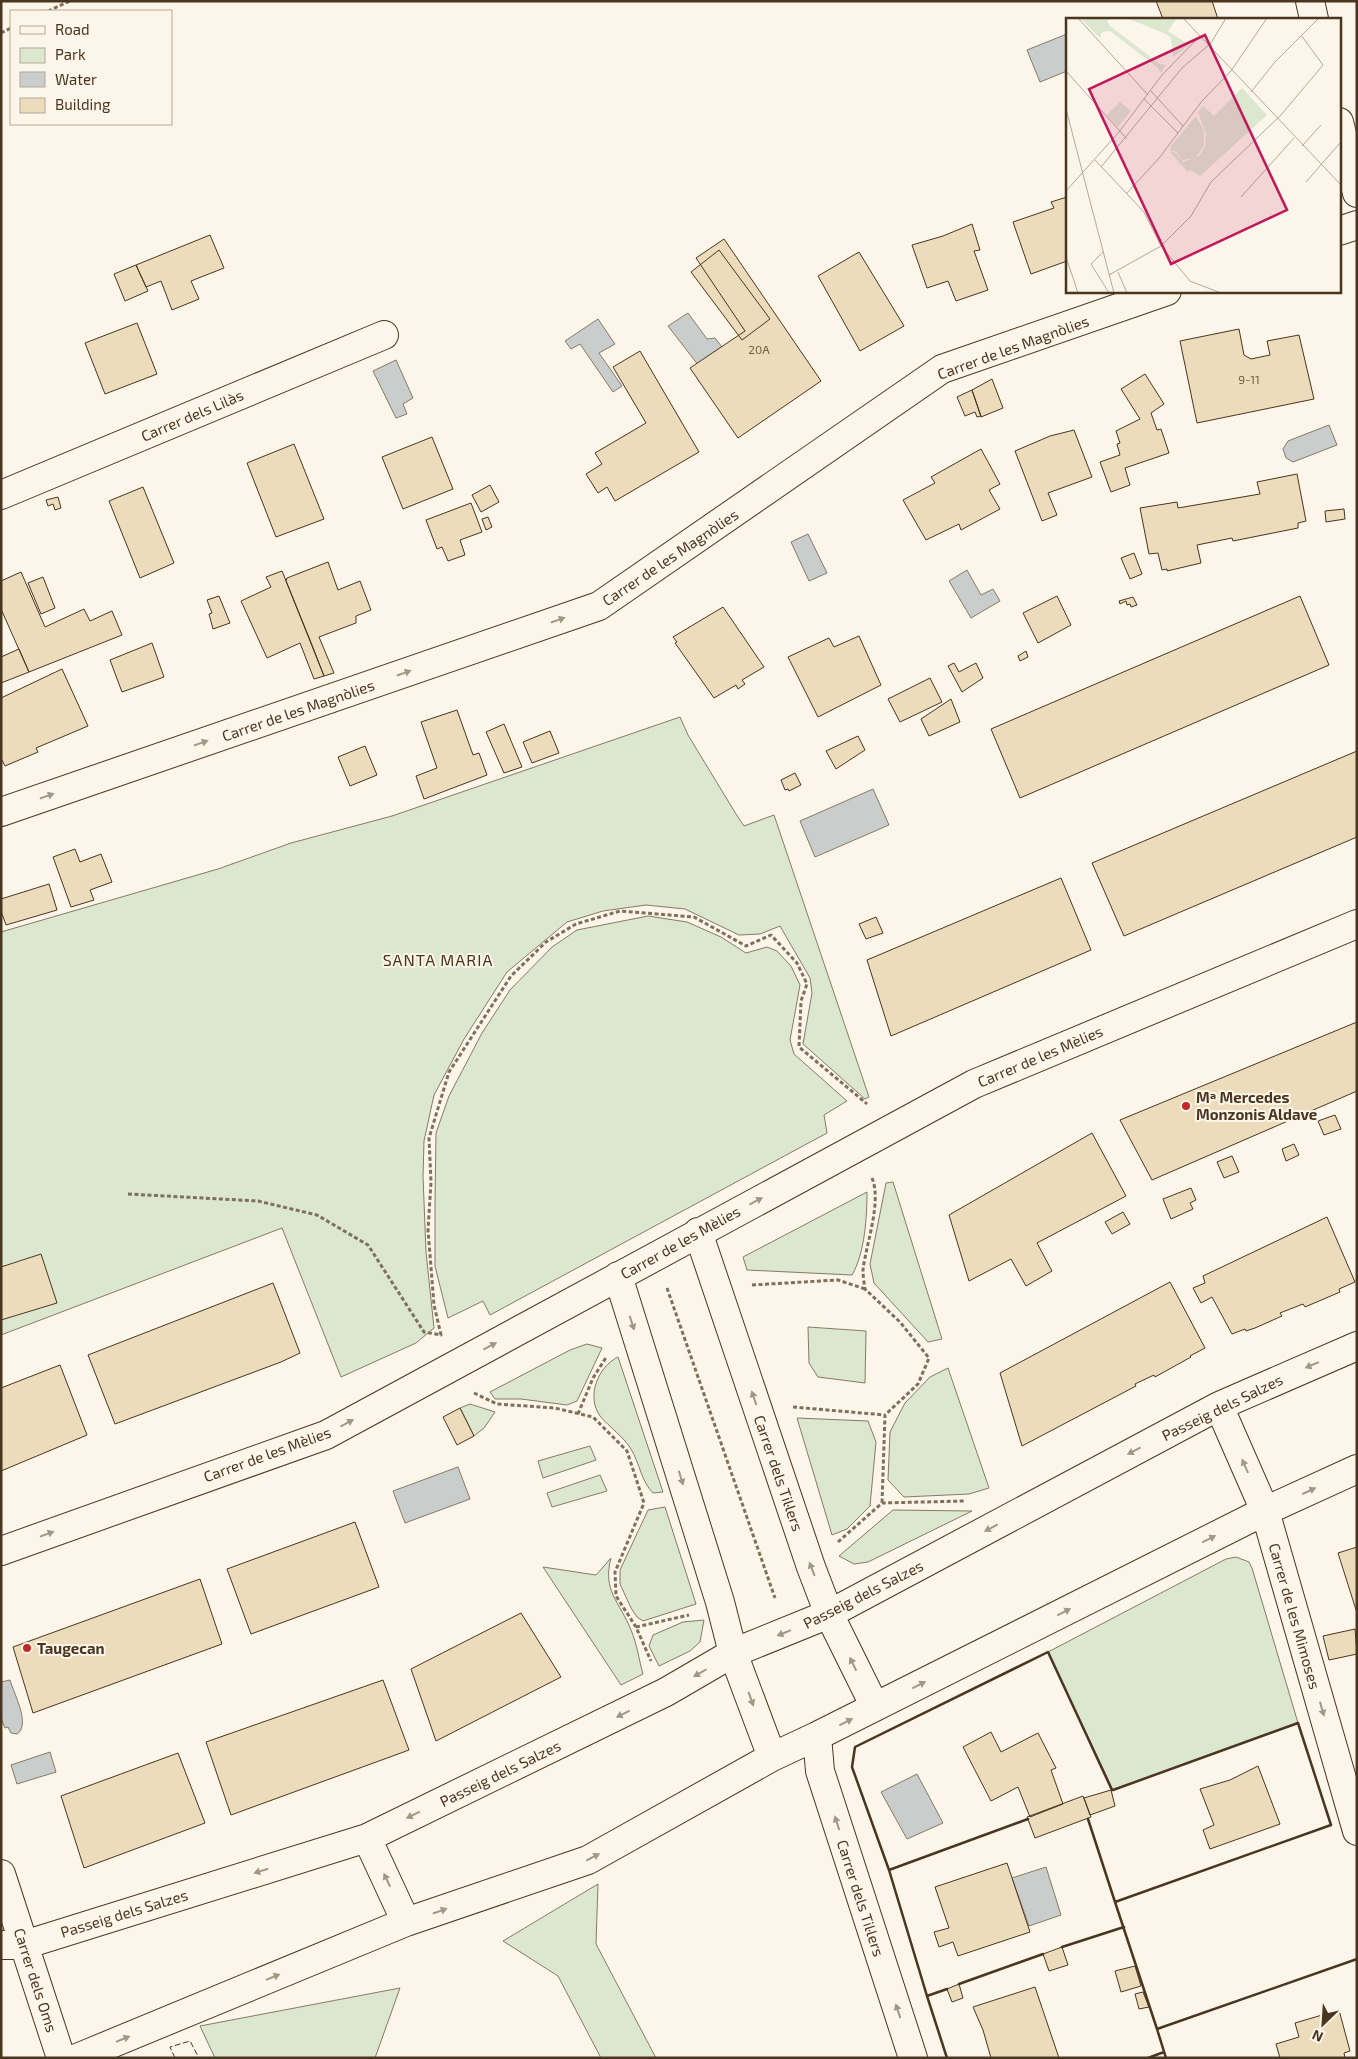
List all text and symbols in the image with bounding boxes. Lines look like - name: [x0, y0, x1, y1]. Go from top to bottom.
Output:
- legend: [10, 10, 172, 125]
- inset map: [1066, 18, 1340, 292]
- text: Road: [55, 20, 90, 38]
- text: Park: [55, 45, 86, 63]
- text: Water: [55, 70, 97, 88]
- text: Building: [55, 95, 111, 113]
- street label: Carrer de les Magnòlies: [935, 311, 1091, 383]
- house number: 20A: [748, 342, 770, 356]
- house number: 9-11: [1238, 372, 1260, 386]
- street label: Carrer dels Lilàs: [138, 385, 246, 445]
- street label: Carrer de les Magnòlies: [599, 505, 741, 609]
- one-way arrow: [550, 616, 565, 623]
- one-way arrow: [397, 669, 412, 677]
- street label: Carrer de les Magnòlies: [219, 675, 377, 745]
- one-way arrow: [194, 739, 209, 747]
- one-way arrow: [40, 792, 55, 799]
- district label: SANTA MARIA: [383, 950, 493, 969]
- street label: Carrer de les Mèlies: [975, 1021, 1105, 1091]
- place label: Mª Mercedes Monzonis Aldave: [1196, 1088, 1317, 1123]
- marker: Mª Mercedes Monzonis Aldave: [1180, 1100, 1192, 1112]
- one-way arrow: [748, 1197, 763, 1205]
- street label: Carrer de les Mèlies: [617, 1202, 743, 1282]
- one-way arrow: [629, 1316, 637, 1331]
- one-way arrow: [483, 1341, 496, 1350]
- one-way arrow: [1305, 1362, 1319, 1370]
- street label: Passeig dels Salzes: [1159, 1370, 1285, 1444]
- one-way arrow: [750, 1391, 757, 1406]
- street label: Carrer dels Til·lers: [751, 1413, 807, 1533]
- one-way arrow: [340, 1419, 354, 1427]
- street label: Carrer de les Mèlies: [201, 1423, 333, 1485]
- one-way arrow: [1127, 1447, 1141, 1455]
- one-way arrow: [1241, 1459, 1249, 1473]
- one-way arrow: [678, 1471, 686, 1486]
- one-way arrow: [1302, 1486, 1316, 1494]
- one-way arrow: [984, 1524, 998, 1532]
- one-way arrow: [40, 1530, 55, 1538]
- one-way arrow: [1202, 1535, 1216, 1543]
- street label: Carrer de les Mimoses: [1266, 1541, 1324, 1691]
- street label: Passeig dels Salzes: [800, 1556, 926, 1632]
- one-way arrow: [808, 1561, 816, 1576]
- one-way arrow: [1057, 1608, 1071, 1616]
- one-way arrow: [777, 1629, 791, 1637]
- place label: Taugecan: [37, 1639, 104, 1657]
- marker: Taugecan: [21, 1642, 33, 1654]
- one-way arrow: [849, 1656, 857, 1671]
- one-way arrow: [693, 1668, 706, 1677]
- one-way arrow: [912, 1681, 926, 1689]
- one-way arrow: [747, 1692, 755, 1707]
- one-way arrow: [1318, 1702, 1326, 1717]
- one-way arrow: [615, 1709, 630, 1718]
- one-way arrow: [839, 1718, 853, 1726]
- street label: Passeig dels Salzes: [437, 1736, 563, 1810]
- one-way arrow: [406, 1811, 421, 1819]
- one-way arrow: [833, 1816, 841, 1831]
- street label: Carrer dels Til·lers: [834, 1837, 888, 1959]
- one-way arrow: [586, 1853, 600, 1861]
- one-way arrow: [254, 1867, 269, 1875]
- one-way arrow: [382, 1873, 390, 1887]
- street label: Passeig dels Salzes: [58, 1885, 190, 1941]
- one-way arrow: [433, 1907, 448, 1915]
- street label: Carrer dels Oms: [11, 1926, 61, 2034]
- one-way arrow: [266, 1973, 280, 1981]
- north arrow: [1298, 1999, 1348, 2049]
- one-way arrow: [894, 2004, 901, 2019]
- text: N: [1309, 2026, 1325, 2046]
- one-way arrow: [115, 2035, 130, 2043]

